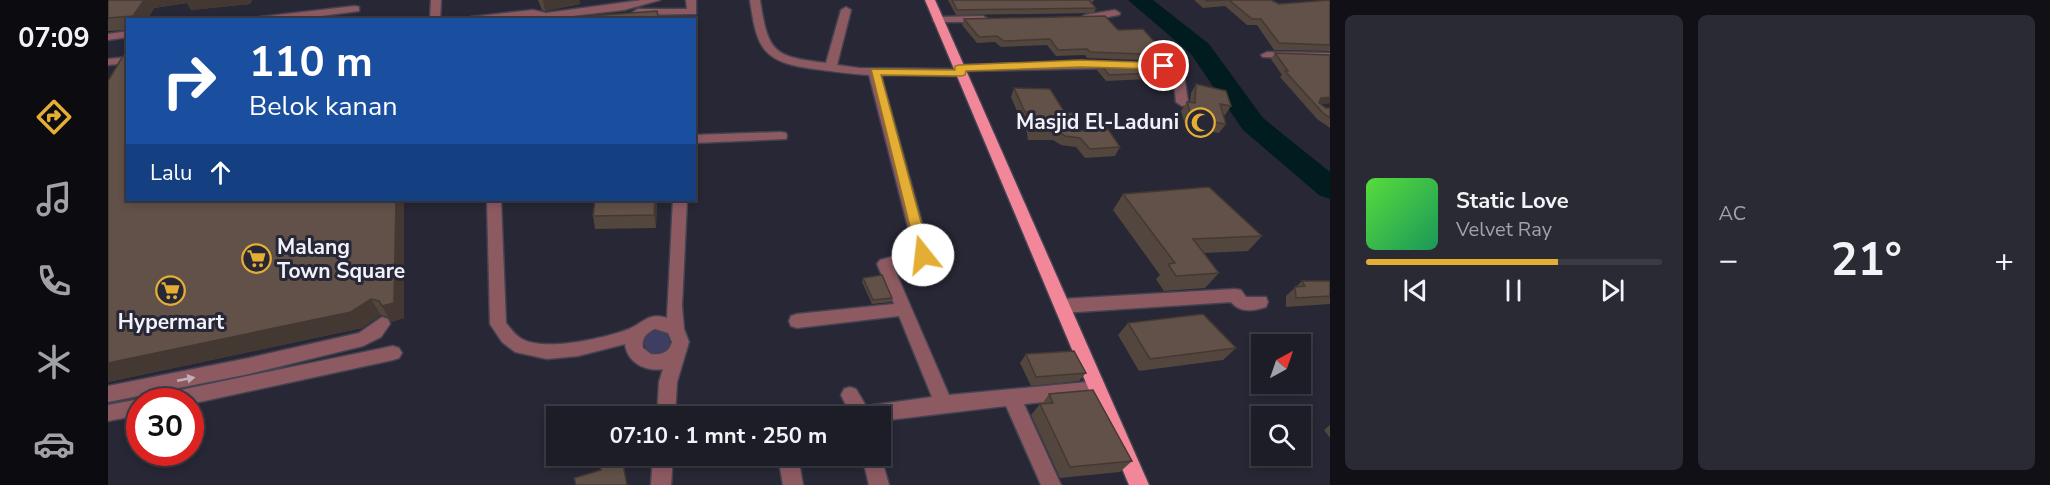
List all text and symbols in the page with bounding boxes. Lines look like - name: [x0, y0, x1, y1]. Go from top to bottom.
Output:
- text: 07:09: [18, 20, 90, 57]
- text: 110 m: [249, 34, 373, 91]
- pin: [1138, 40, 1189, 91]
- icon: right: [150, 42, 228, 120]
- icon: arrive: [1147, 49, 1180, 82]
- text: Belok kanan: [249, 88, 398, 125]
- icon: directions: [33, 96, 75, 138]
- mosque icon: Masjid El-Laduni: [1184, 106, 1216, 138]
- place label: Masjid El-Laduni: [1016, 108, 1179, 136]
- icon: ahead: [204, 156, 237, 189]
- text: Lalu: [150, 158, 192, 188]
- icon: music: [33, 178, 75, 220]
- text: Static Love: [1456, 186, 1569, 216]
- text: AC: [1719, 200, 1746, 227]
- text: Velvet Ray: [1456, 216, 1552, 243]
- position arrow: [891, 223, 955, 287]
- text: 21°: [1831, 230, 1902, 291]
- place label: Malang Town Square: [277, 233, 405, 285]
- text: −: [1719, 238, 1738, 283]
- text: +: [1994, 238, 2014, 283]
- supermarket icon: Malang Town Square: [240, 243, 272, 275]
- icon: phone: [33, 260, 75, 302]
- icon: previous: [1399, 274, 1432, 307]
- icon: pause: [1497, 274, 1530, 307]
- icon: next: [1596, 274, 1629, 307]
- supermarket icon: Hypermart: [155, 275, 187, 307]
- place label: Hypermart: [118, 308, 225, 336]
- north arrow: [1251, 334, 1311, 394]
- map controls: [1251, 334, 1311, 466]
- icon: climate: [33, 341, 75, 383]
- one-way arrow: [177, 374, 196, 383]
- speed limit sign: 30: [126, 388, 204, 466]
- button: search: [1251, 406, 1311, 466]
- text: 07:10 · 1 mnt · 250 m: [610, 421, 827, 451]
- icon: car: [33, 423, 75, 465]

